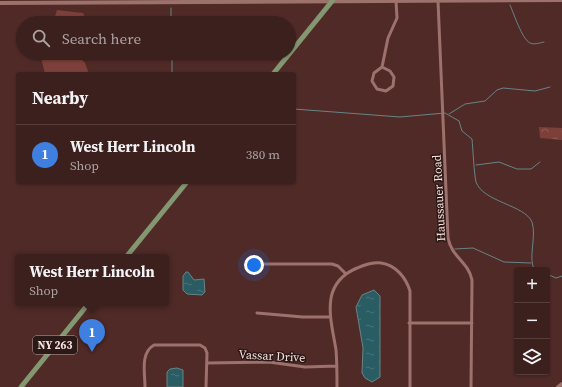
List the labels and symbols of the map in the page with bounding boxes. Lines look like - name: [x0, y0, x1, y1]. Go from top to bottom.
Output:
- street label: Haussauer Road: [429, 154, 449, 242]
- your location: [244, 255, 264, 275]
- pin: 1: [79, 319, 105, 352]
- road number: NY 263: [33, 336, 77, 354]
- street label: Vassar Drive: [238, 346, 306, 366]

